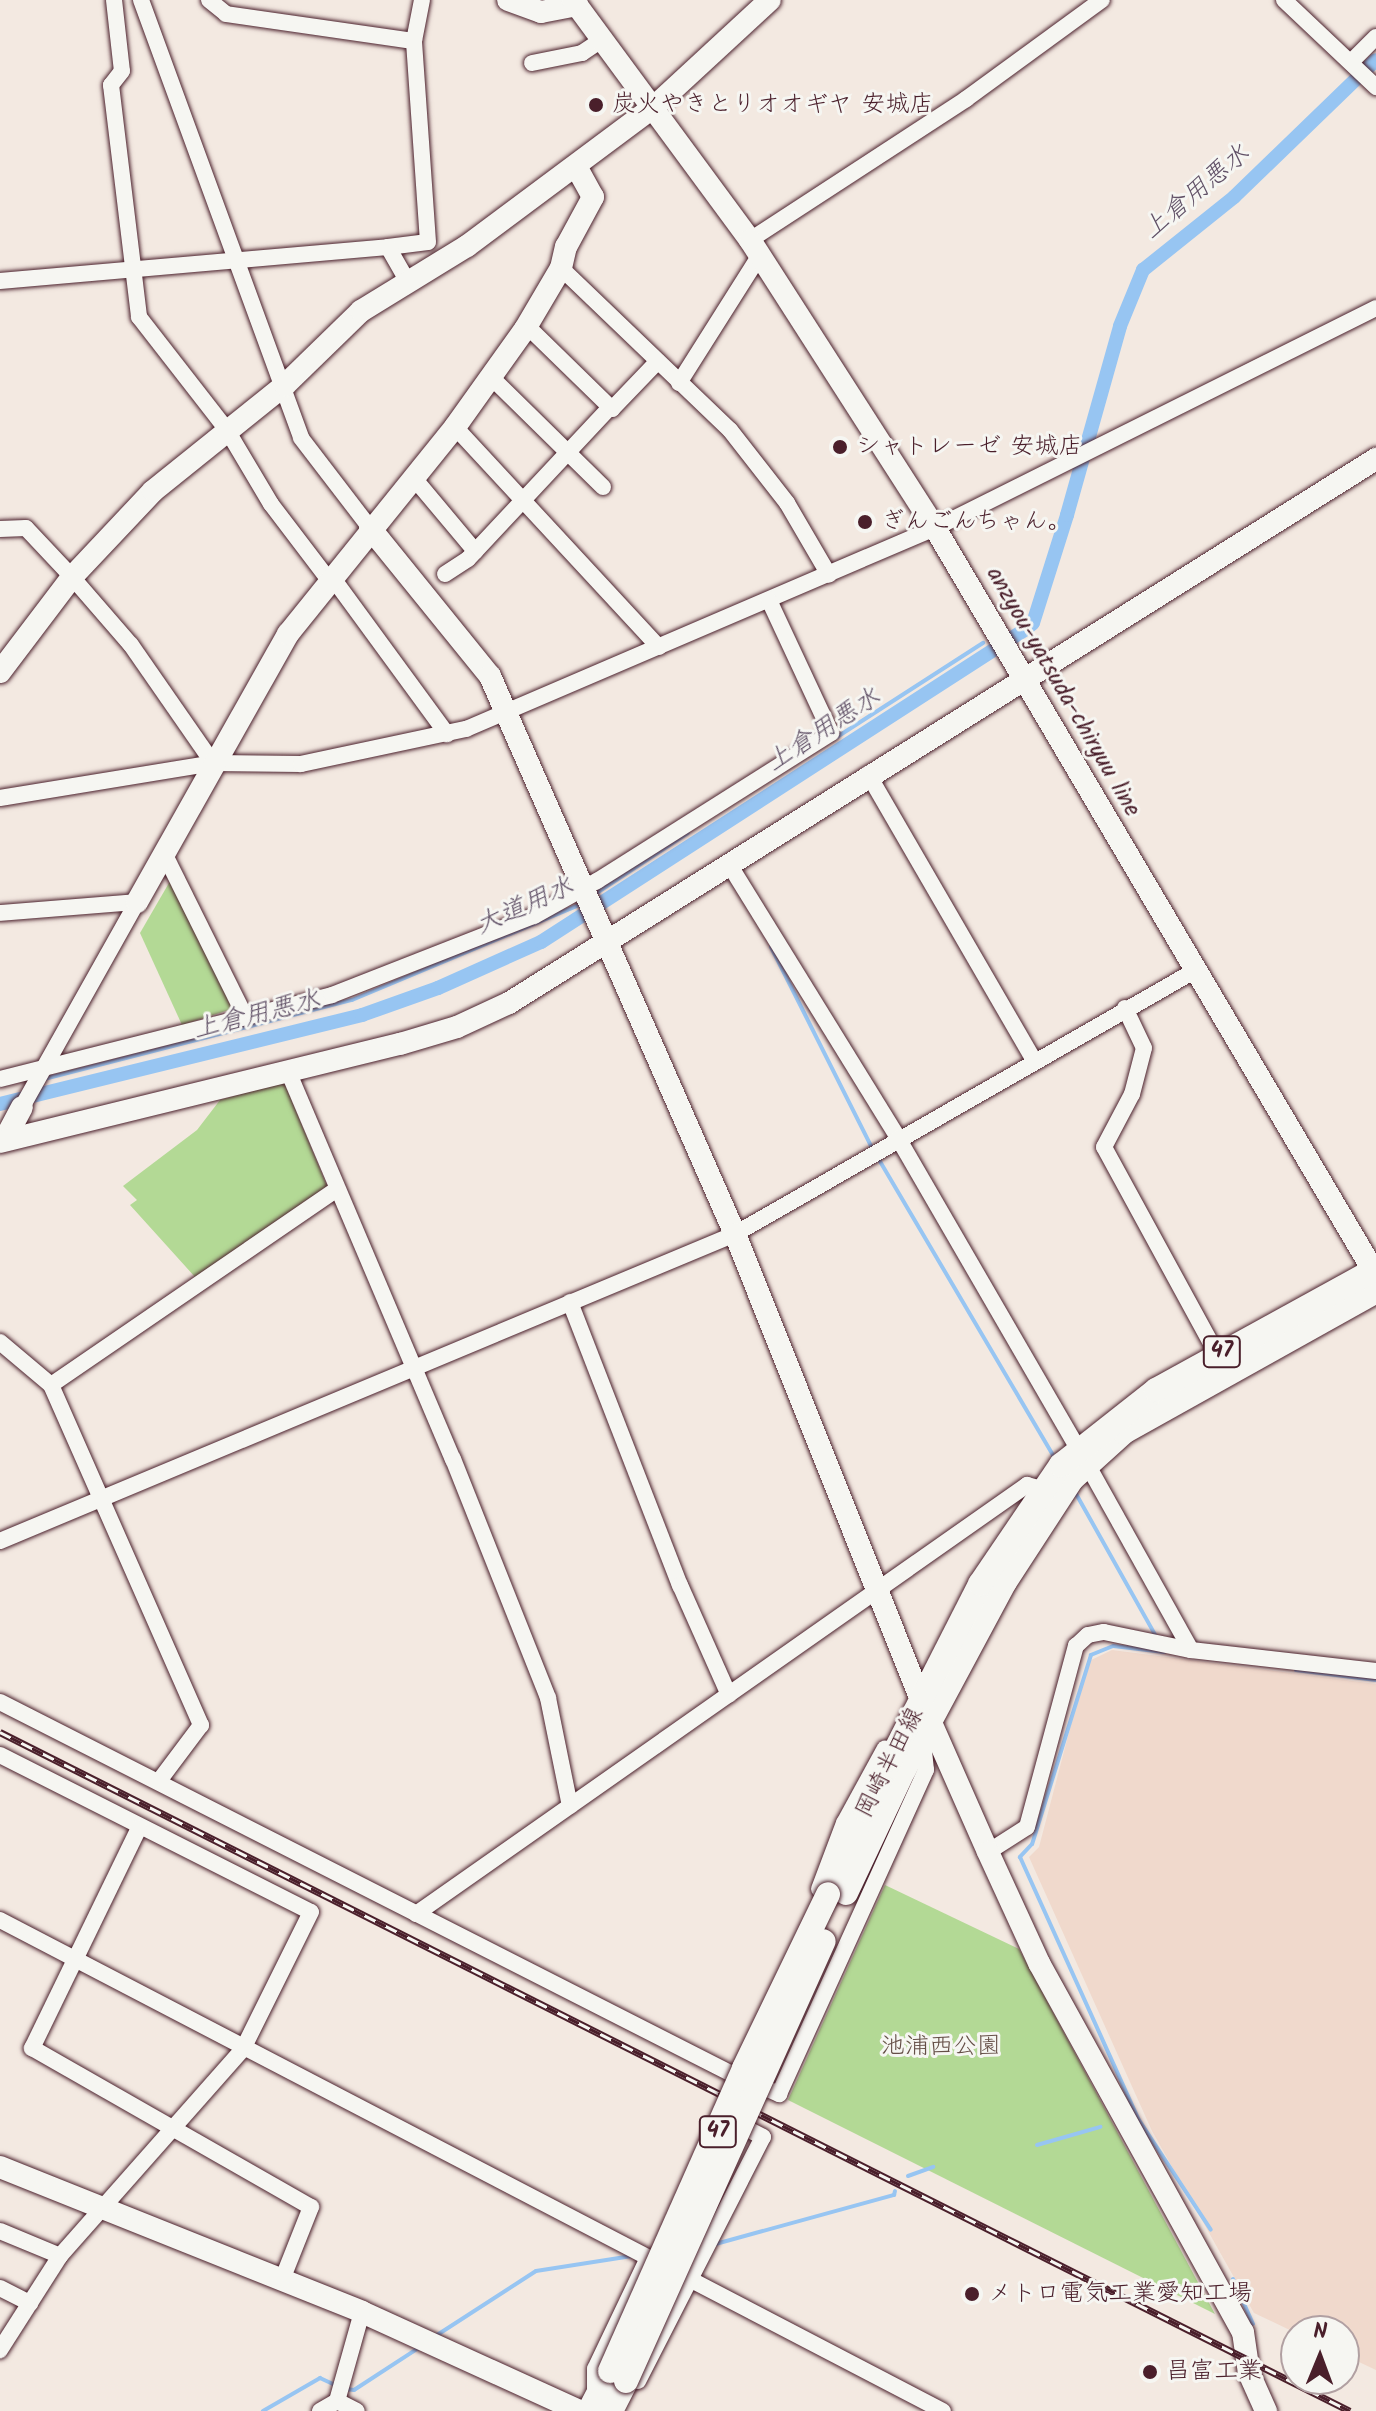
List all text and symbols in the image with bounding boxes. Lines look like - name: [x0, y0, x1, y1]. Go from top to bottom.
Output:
- place label: 炭火やきとりオオギヤ 安城店: [612, 91, 934, 119]
- marker: 炭火やきとりオオギヤ 安城店: [587, 96, 605, 114]
- water label: 上倉用悪水: [1137, 139, 1257, 247]
- place label: シャトレーゼ 安城店: [856, 433, 1083, 461]
- marker: シャトレーゼ 安城店: [831, 438, 849, 456]
- place label: ぎんごんちゃん。: [881, 508, 1073, 536]
- marker: ぎんごんちゃん。: [856, 513, 874, 531]
- street label: anzyou-yatsuda-chiryuu line: [980, 562, 1146, 822]
- water label: 上倉用悪水: [761, 683, 887, 779]
- water label: 大道用水: [471, 872, 579, 942]
- water label: 上倉用悪水: [190, 985, 324, 1047]
- road number: 47: [1202, 1334, 1242, 1370]
- street label: 岡崎半田線: [850, 1703, 930, 1823]
- park label: 池浦西公園: [881, 2033, 1001, 2061]
- road number: 47: [698, 2114, 738, 2150]
- place label: メトロ電気工業愛知工場: [988, 2280, 1252, 2308]
- marker: メトロ電気工業愛知工場: [963, 2285, 981, 2303]
- north arrow: [1280, 2315, 1360, 2395]
- text: N: [1313, 2315, 1328, 2350]
- place label: 昌富工業: [1166, 2358, 1262, 2386]
- marker: 昌富工業: [1141, 2363, 1159, 2381]

